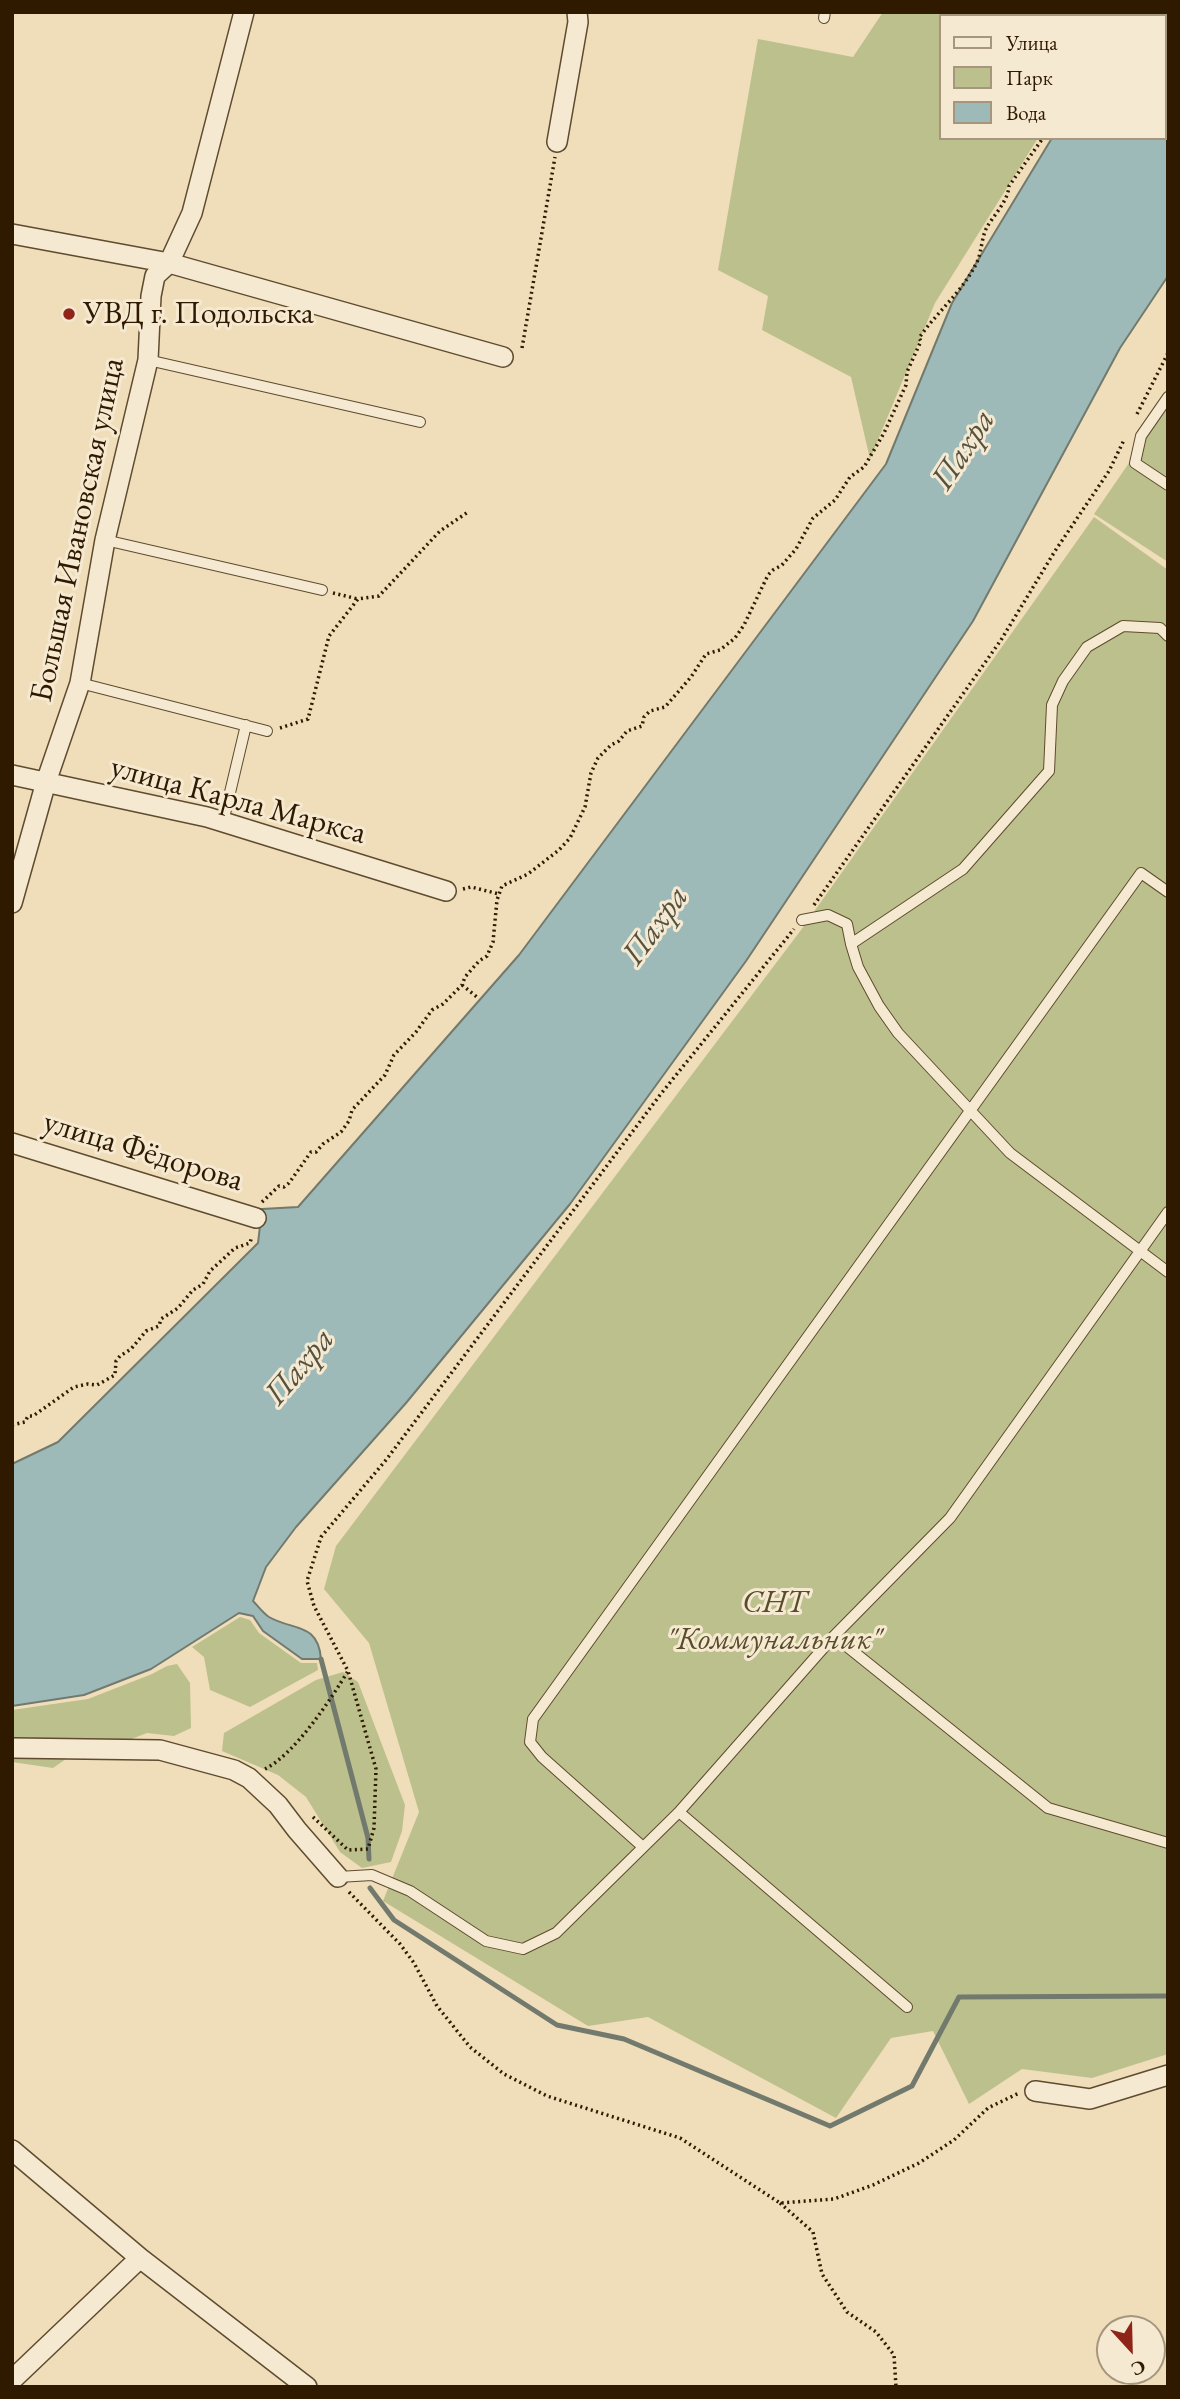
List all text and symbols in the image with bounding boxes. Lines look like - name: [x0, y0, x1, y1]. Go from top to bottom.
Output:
- legend: [939, 14, 1166, 140]
- text: Улица: [1006, 29, 1058, 56]
- text: Парк: [1006, 64, 1053, 91]
- text: Вода: [1006, 99, 1046, 126]
- place label: УВД г. Подольска: [83, 295, 314, 333]
- marker: УВД г. Подольска: [61, 306, 77, 322]
- street label: Большая Ивановская улица: [23, 354, 133, 706]
- water label: Пахра: [923, 402, 1005, 498]
- street label: улица Карла Маркса: [106, 748, 370, 854]
- water label: Пахра: [614, 879, 698, 973]
- street label: улица Фёдорова: [38, 1103, 248, 1201]
- water label: Пахра: [257, 1321, 343, 1413]
- park label: СНТ "Коммунальник": [666, 1584, 882, 1659]
- north arrow: [1096, 2315, 1166, 2385]
- text: С: [1127, 2354, 1149, 2382]

